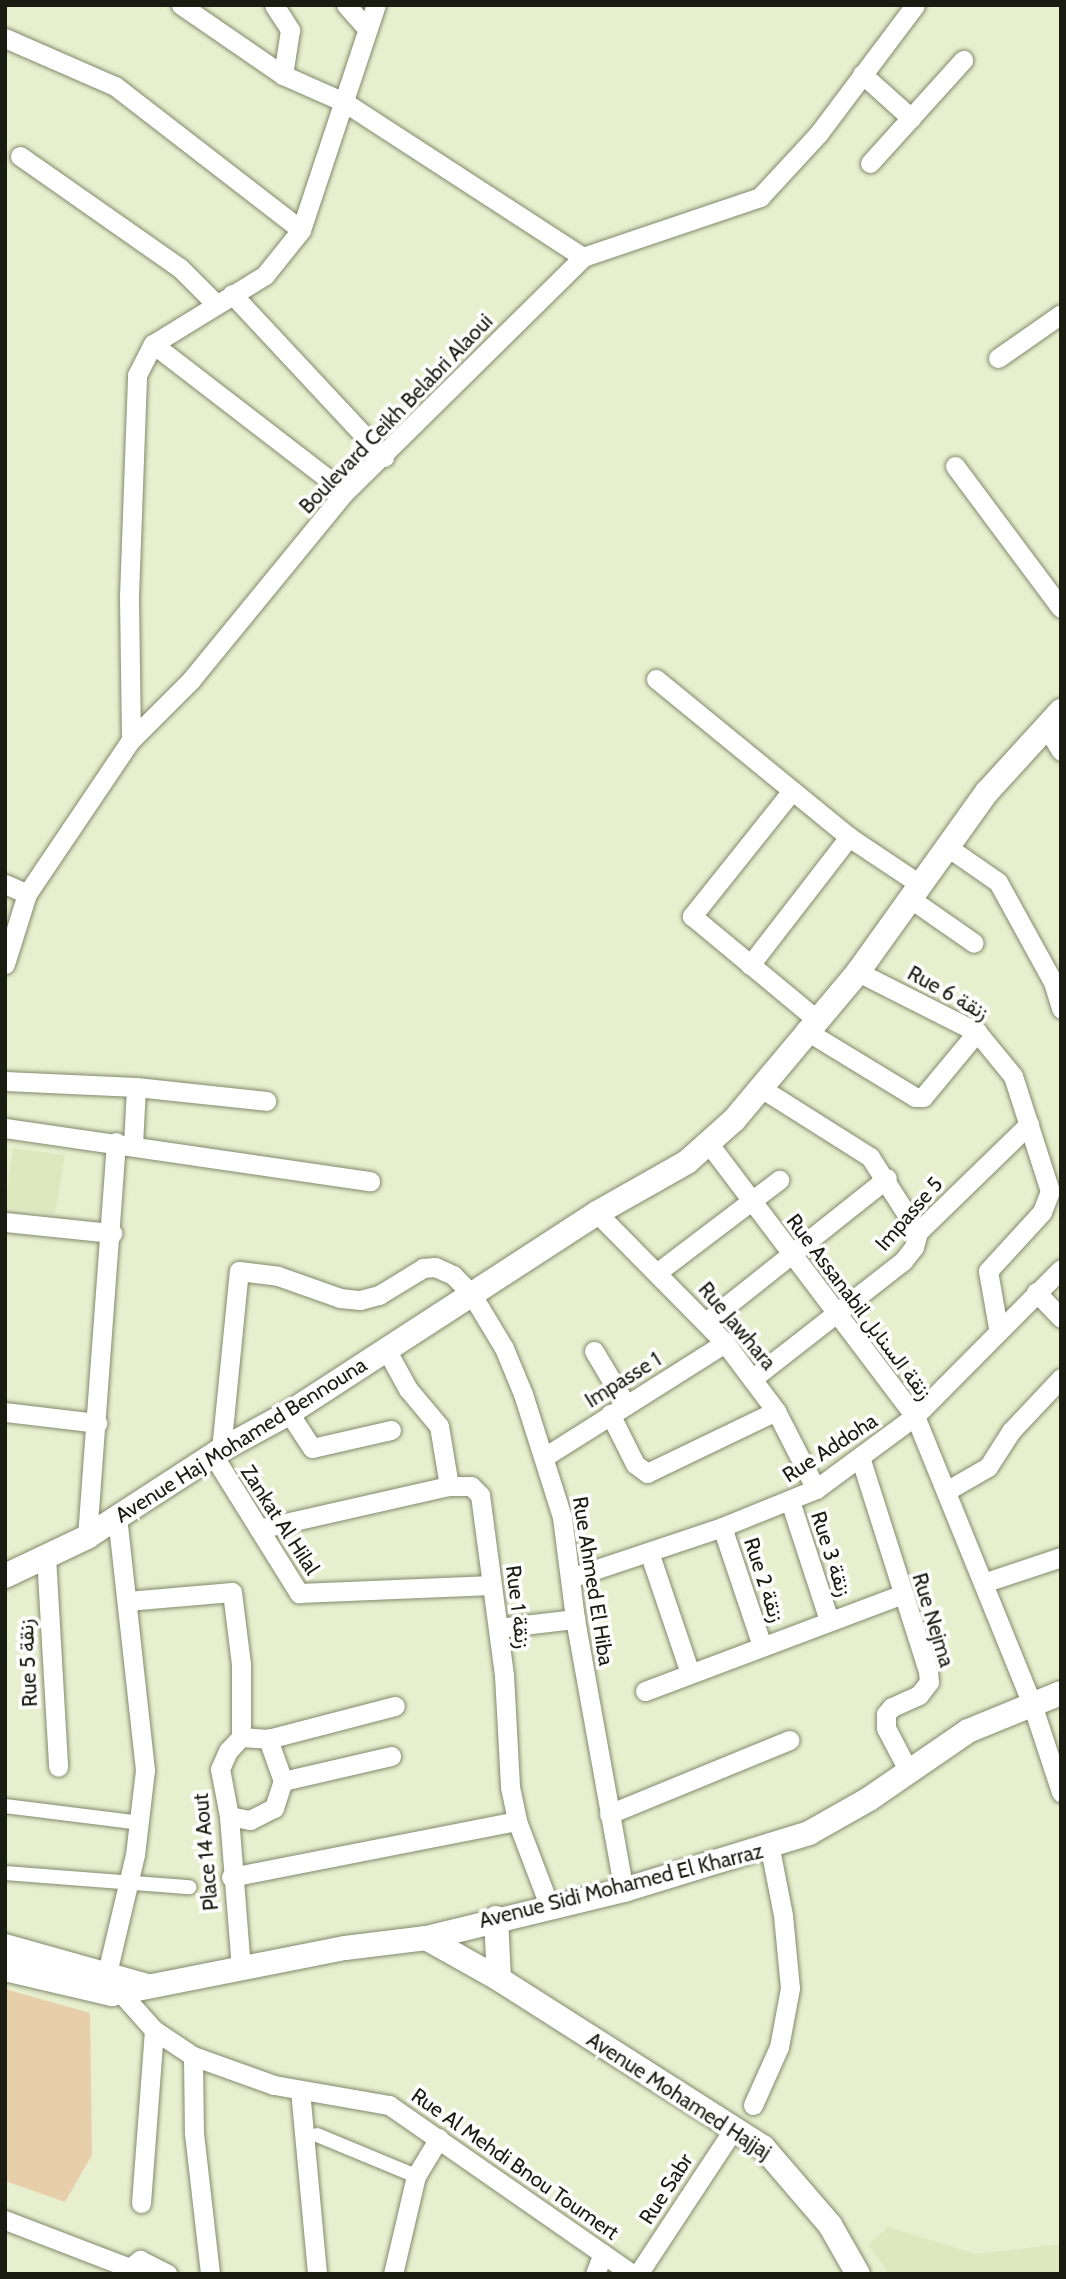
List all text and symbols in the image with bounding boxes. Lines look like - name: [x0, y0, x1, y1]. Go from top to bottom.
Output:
- street label: Boulevard Ceikh Belabri Alaoui: [294, 309, 498, 519]
- street label: Rue 6 زنقة: [903, 960, 993, 1026]
- street label: Impasse 5: [870, 1172, 948, 1256]
- street label: Rue Assanabil زنقة السنابل: [781, 1209, 937, 1405]
- street label: Rue Jawhara: [693, 1277, 781, 1375]
- street label: Impasse 1: [580, 1347, 666, 1413]
- street label: Avenue Haj Mohamed Bennouna: [111, 1352, 371, 1528]
- street label: Rue Addoha: [778, 1408, 882, 1488]
- street label: Zankat Al Hilal: [235, 1460, 325, 1580]
- street label: Rue Ahmed El Hiba: [567, 1495, 619, 1667]
- street label: Rue 3 زنقة: [805, 1508, 857, 1600]
- street label: Rue 2 زنقة: [738, 1534, 790, 1626]
- street label: Rue 1 زنقة: [500, 1564, 536, 1650]
- street label: Rue Nejma: [907, 1570, 959, 1670]
- street label: Rue 5 زنقة: [13, 1618, 43, 1708]
- street label: Place 14 Aout: [188, 1792, 224, 1912]
- street label: Avenue Sidi Mohamed El Kharraz: [476, 1838, 766, 1934]
- street label: Avenue Mohamed Hajjaj: [582, 2027, 776, 2165]
- street label: Rue Al Mehdi Bnou Toumert: [406, 2083, 624, 2245]
- street label: Rue Sabr: [634, 2149, 698, 2229]

